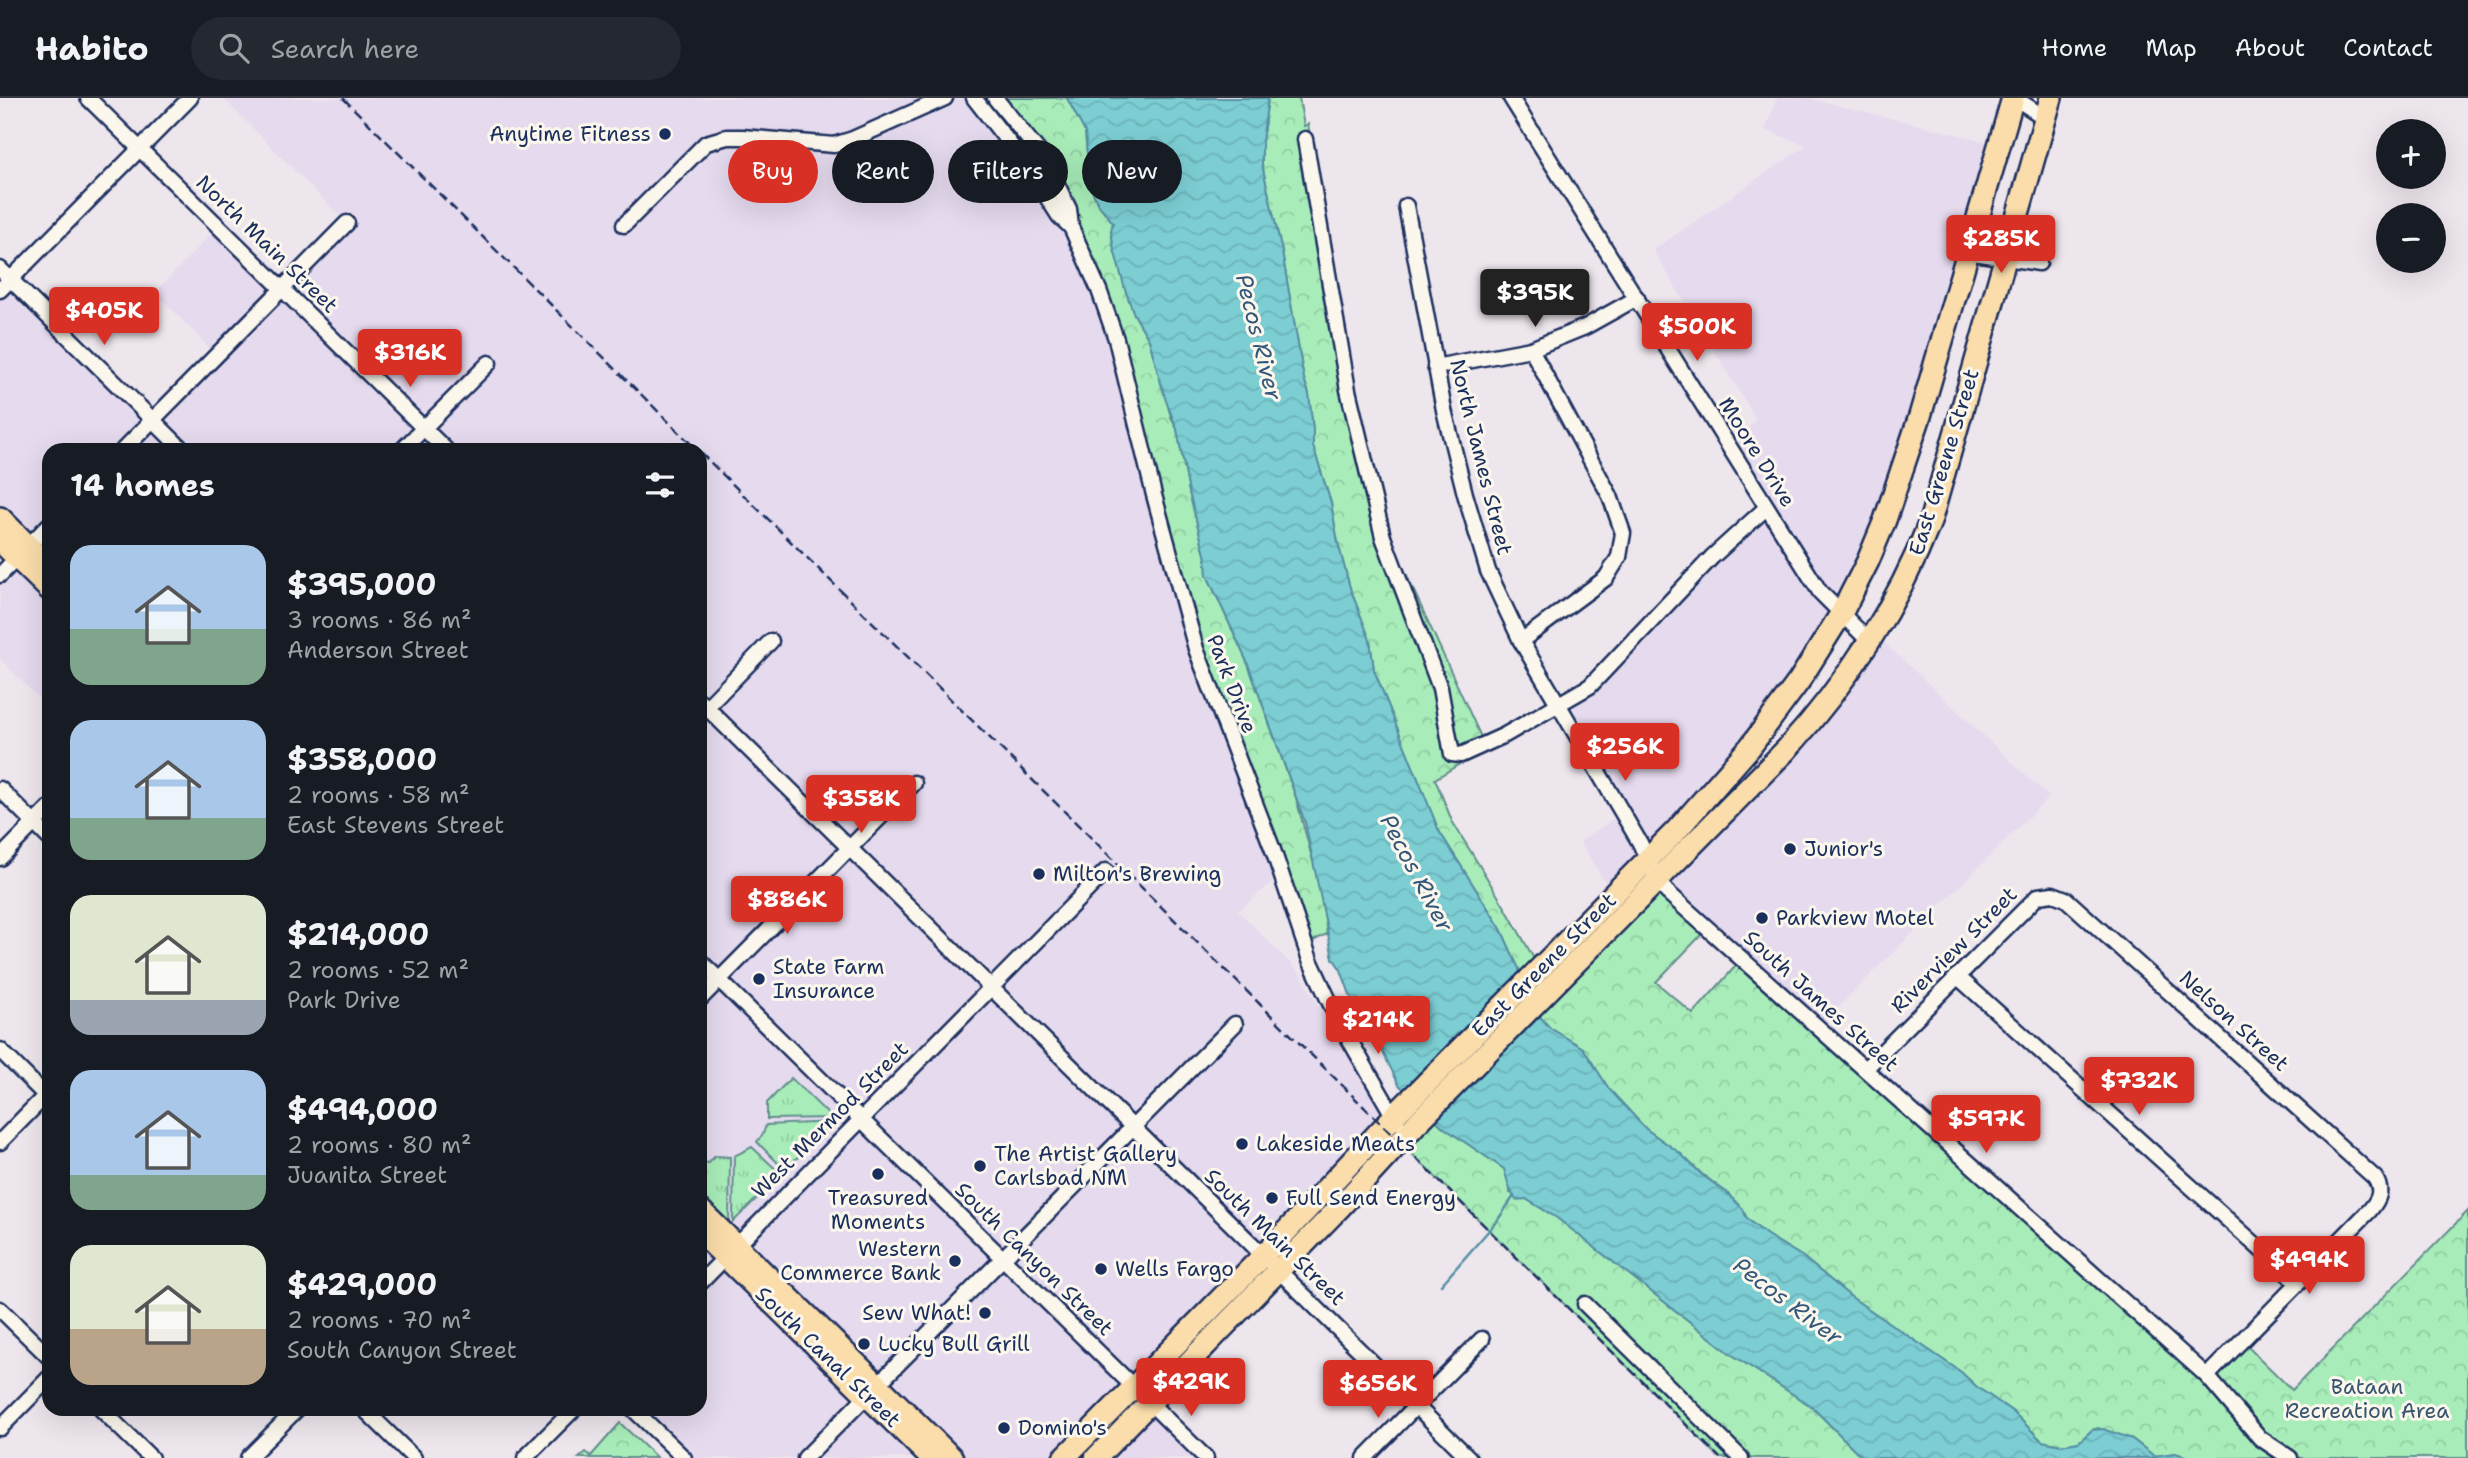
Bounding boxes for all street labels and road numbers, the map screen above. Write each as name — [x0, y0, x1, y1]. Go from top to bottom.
street label: North Main Street — [190, 169, 344, 319]
street label: North James Street — [1443, 356, 1519, 558]
street label: East Greene Street — [1902, 365, 1986, 559]
street label: Moore Drive — [1712, 392, 1802, 512]
street label: Park Drive — [1200, 631, 1264, 737]
street label: Riverview Street — [1885, 881, 2023, 1019]
street label: East Greene Street — [1466, 887, 1622, 1043]
street label: South James Street — [1737, 924, 1905, 1078]
street label: Nelson Street — [2173, 964, 2295, 1078]
street label: West Mermod Street — [746, 1036, 914, 1204]
street label: South Main Street — [1198, 1162, 1352, 1312]
street label: South Canyon Street — [949, 1176, 1119, 1342]
street label: South Canal Street — [749, 1280, 907, 1434]

